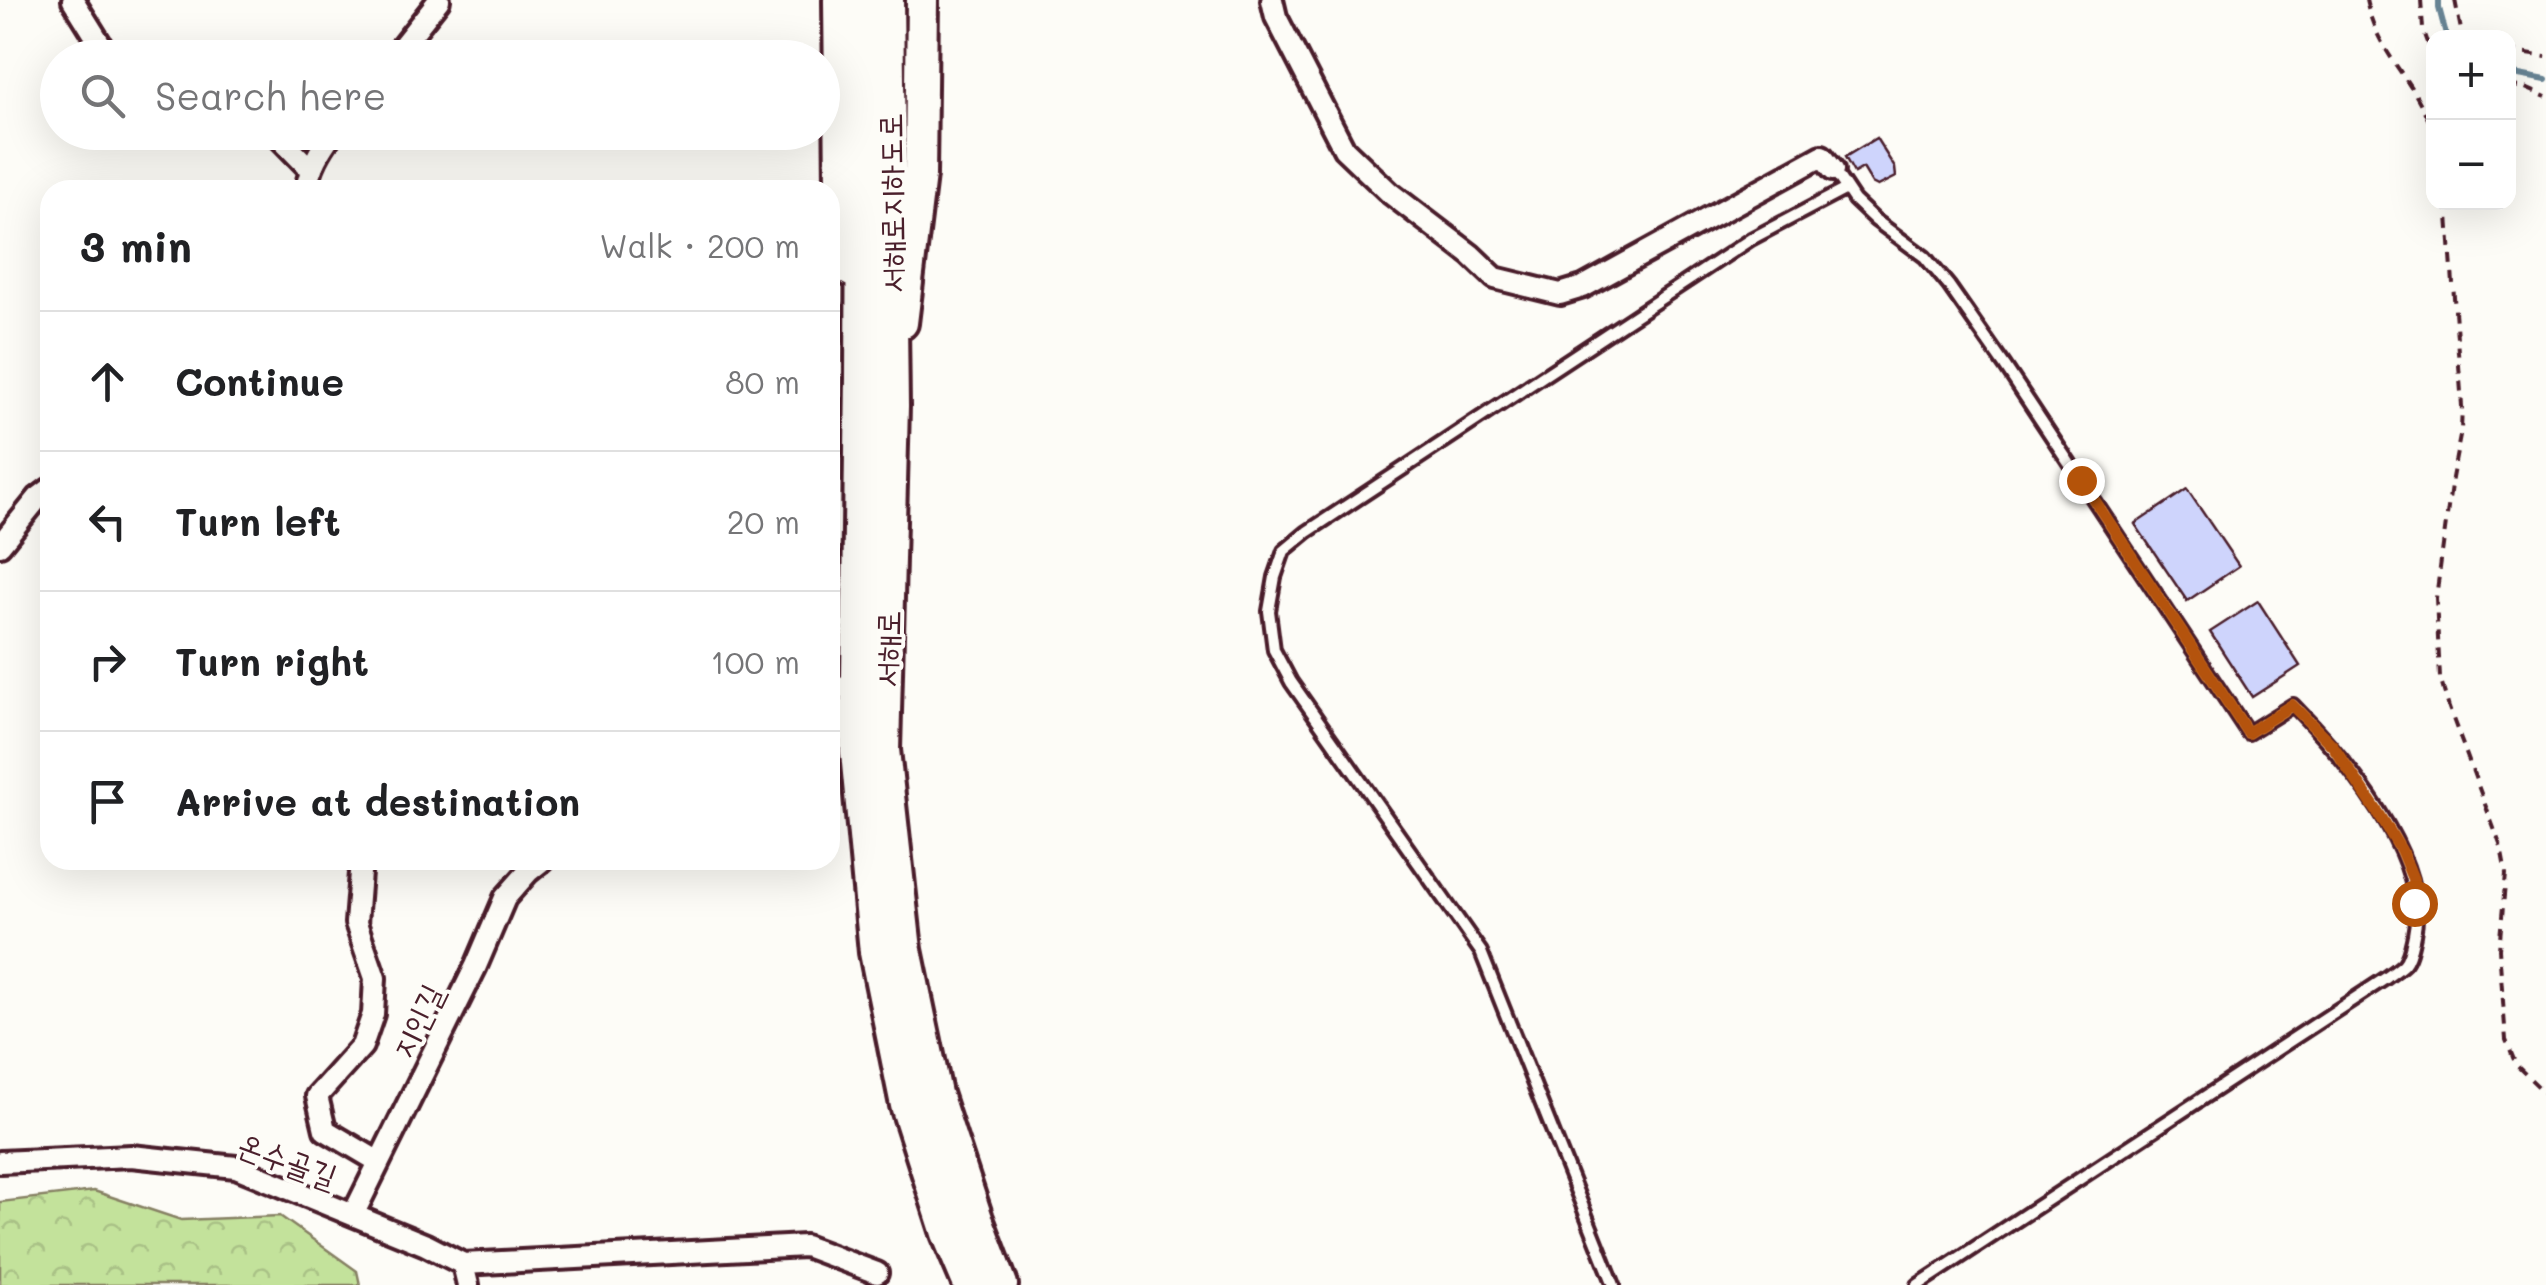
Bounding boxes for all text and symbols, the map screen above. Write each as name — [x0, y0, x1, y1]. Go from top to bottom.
map controls — [2426, 30, 2516, 210]
button: + — [2426, 30, 2516, 120]
search box — [40, 40, 840, 150]
icon: search — [75, 68, 130, 123]
text: Search here — [155, 70, 386, 120]
street label: 서해로지하도로 — [867, 113, 913, 293]
button: − — [2426, 120, 2516, 210]
text: 3 min — [80, 218, 192, 273]
text: Walk · 200 m — [599, 224, 800, 266]
icon: ahead — [80, 354, 135, 409]
text: Continue — [175, 356, 344, 406]
text: 80 m — [725, 360, 800, 402]
route end — [2059, 458, 2105, 504]
icon: left — [80, 494, 135, 549]
text: Turn left — [175, 496, 341, 546]
text: 20 m — [727, 500, 800, 542]
street label: 서해로 — [864, 610, 908, 688]
icon: right — [80, 634, 135, 689]
text: Turn right — [175, 636, 369, 686]
text: 100 m — [710, 640, 800, 682]
icon: arrive — [80, 774, 135, 829]
text: Arrive at destination — [175, 776, 580, 826]
route start — [2392, 881, 2438, 927]
street label: 지인길 — [380, 976, 452, 1064]
street label: 온수골길 — [232, 1122, 344, 1196]

